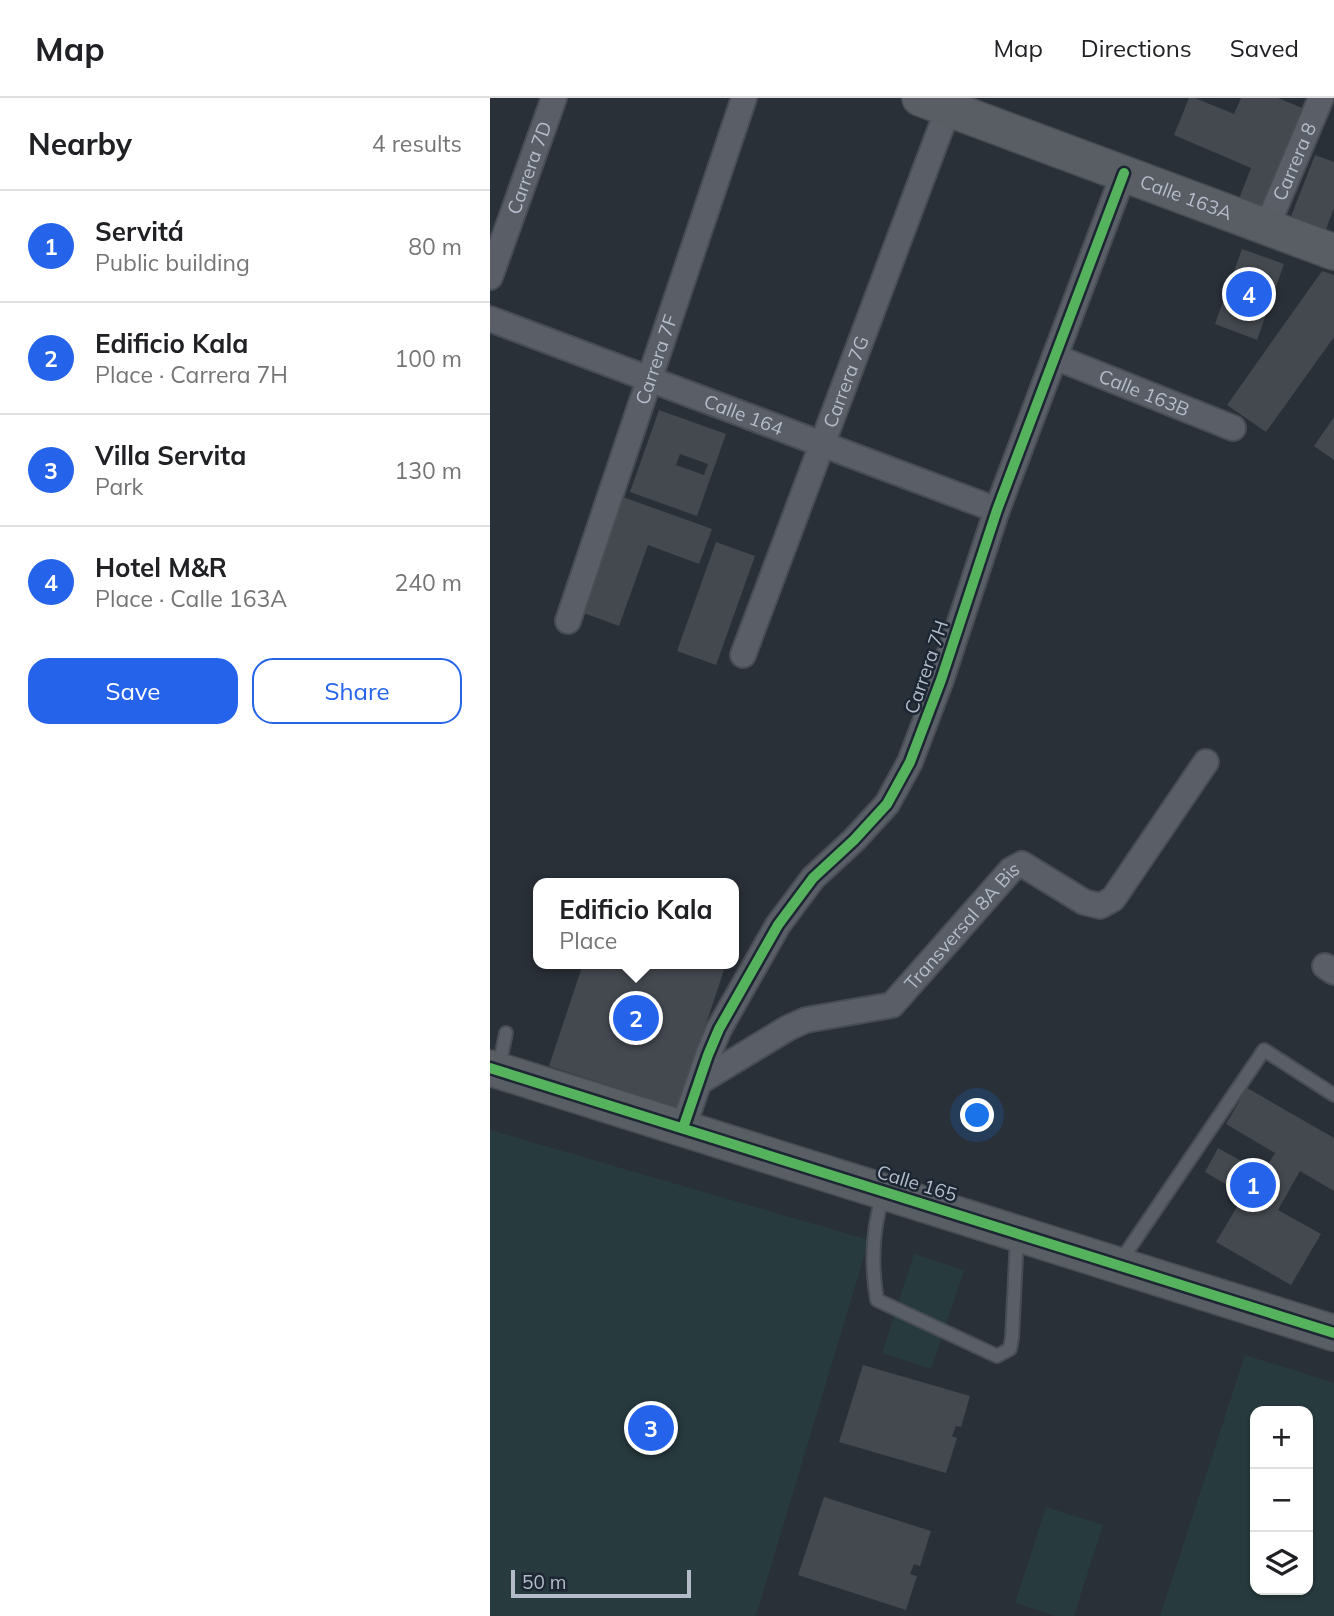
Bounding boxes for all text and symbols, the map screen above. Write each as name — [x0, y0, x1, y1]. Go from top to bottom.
text: Map — [35, 28, 105, 69]
text: Map — [993, 33, 1043, 63]
text: Directions — [1081, 33, 1192, 63]
text: Saved — [1230, 33, 1299, 63]
street label: Carrera 7D — [501, 118, 557, 217]
street label: Carrera 8 — [1267, 119, 1321, 204]
text: Nearby — [28, 125, 132, 163]
text: 4 results — [372, 129, 462, 158]
street label: Calle 163A — [1137, 169, 1236, 225]
text: Servitá — [95, 215, 184, 248]
text: 1 — [44, 232, 58, 261]
text: 80 m — [408, 232, 462, 261]
text: Public building — [95, 248, 250, 277]
pin: 4 — [1226, 268, 1272, 320]
street label: Carrera 7F — [630, 311, 682, 408]
text: Edificio Kala — [95, 327, 248, 360]
street label: Carrera 7G — [817, 332, 874, 431]
text: 2 — [44, 344, 58, 373]
text: 100 m — [394, 344, 462, 373]
text: Place · Carrera 7H — [95, 360, 288, 389]
street label: Calle 163B — [1095, 364, 1193, 421]
street label: Calle 164 — [701, 389, 787, 440]
text: Villa Servita — [95, 439, 246, 472]
text: 3 — [44, 456, 58, 485]
text: 130 m — [394, 456, 462, 485]
text: Park — [95, 472, 143, 501]
text: Hotel M&R — [95, 551, 227, 584]
text: 4 — [44, 568, 58, 597]
text: 240 m — [394, 568, 462, 597]
text: Place · Calle 163A — [95, 584, 287, 613]
street label: Carrera 7H — [899, 617, 953, 717]
button: Save — [28, 658, 238, 724]
button: Share — [252, 658, 462, 724]
street label: Transversal 8A Bis — [899, 856, 1023, 995]
popup — [533, 878, 739, 969]
text: Edificio Kala — [559, 893, 713, 926]
text: Place — [559, 926, 617, 955]
pin: 2 — [613, 992, 659, 1044]
your location — [960, 1098, 994, 1132]
street label: Calle 165 — [874, 1159, 960, 1207]
pin: 1 — [1230, 1159, 1276, 1211]
pin: 3 — [628, 1402, 674, 1454]
map controls — [1250, 1406, 1313, 1595]
button: + — [1250, 1406, 1313, 1469]
button: − — [1250, 1469, 1313, 1532]
button: layers — [1250, 1532, 1313, 1595]
scale bar — [511, 1567, 691, 1599]
text: 50 m — [522, 1570, 566, 1594]

